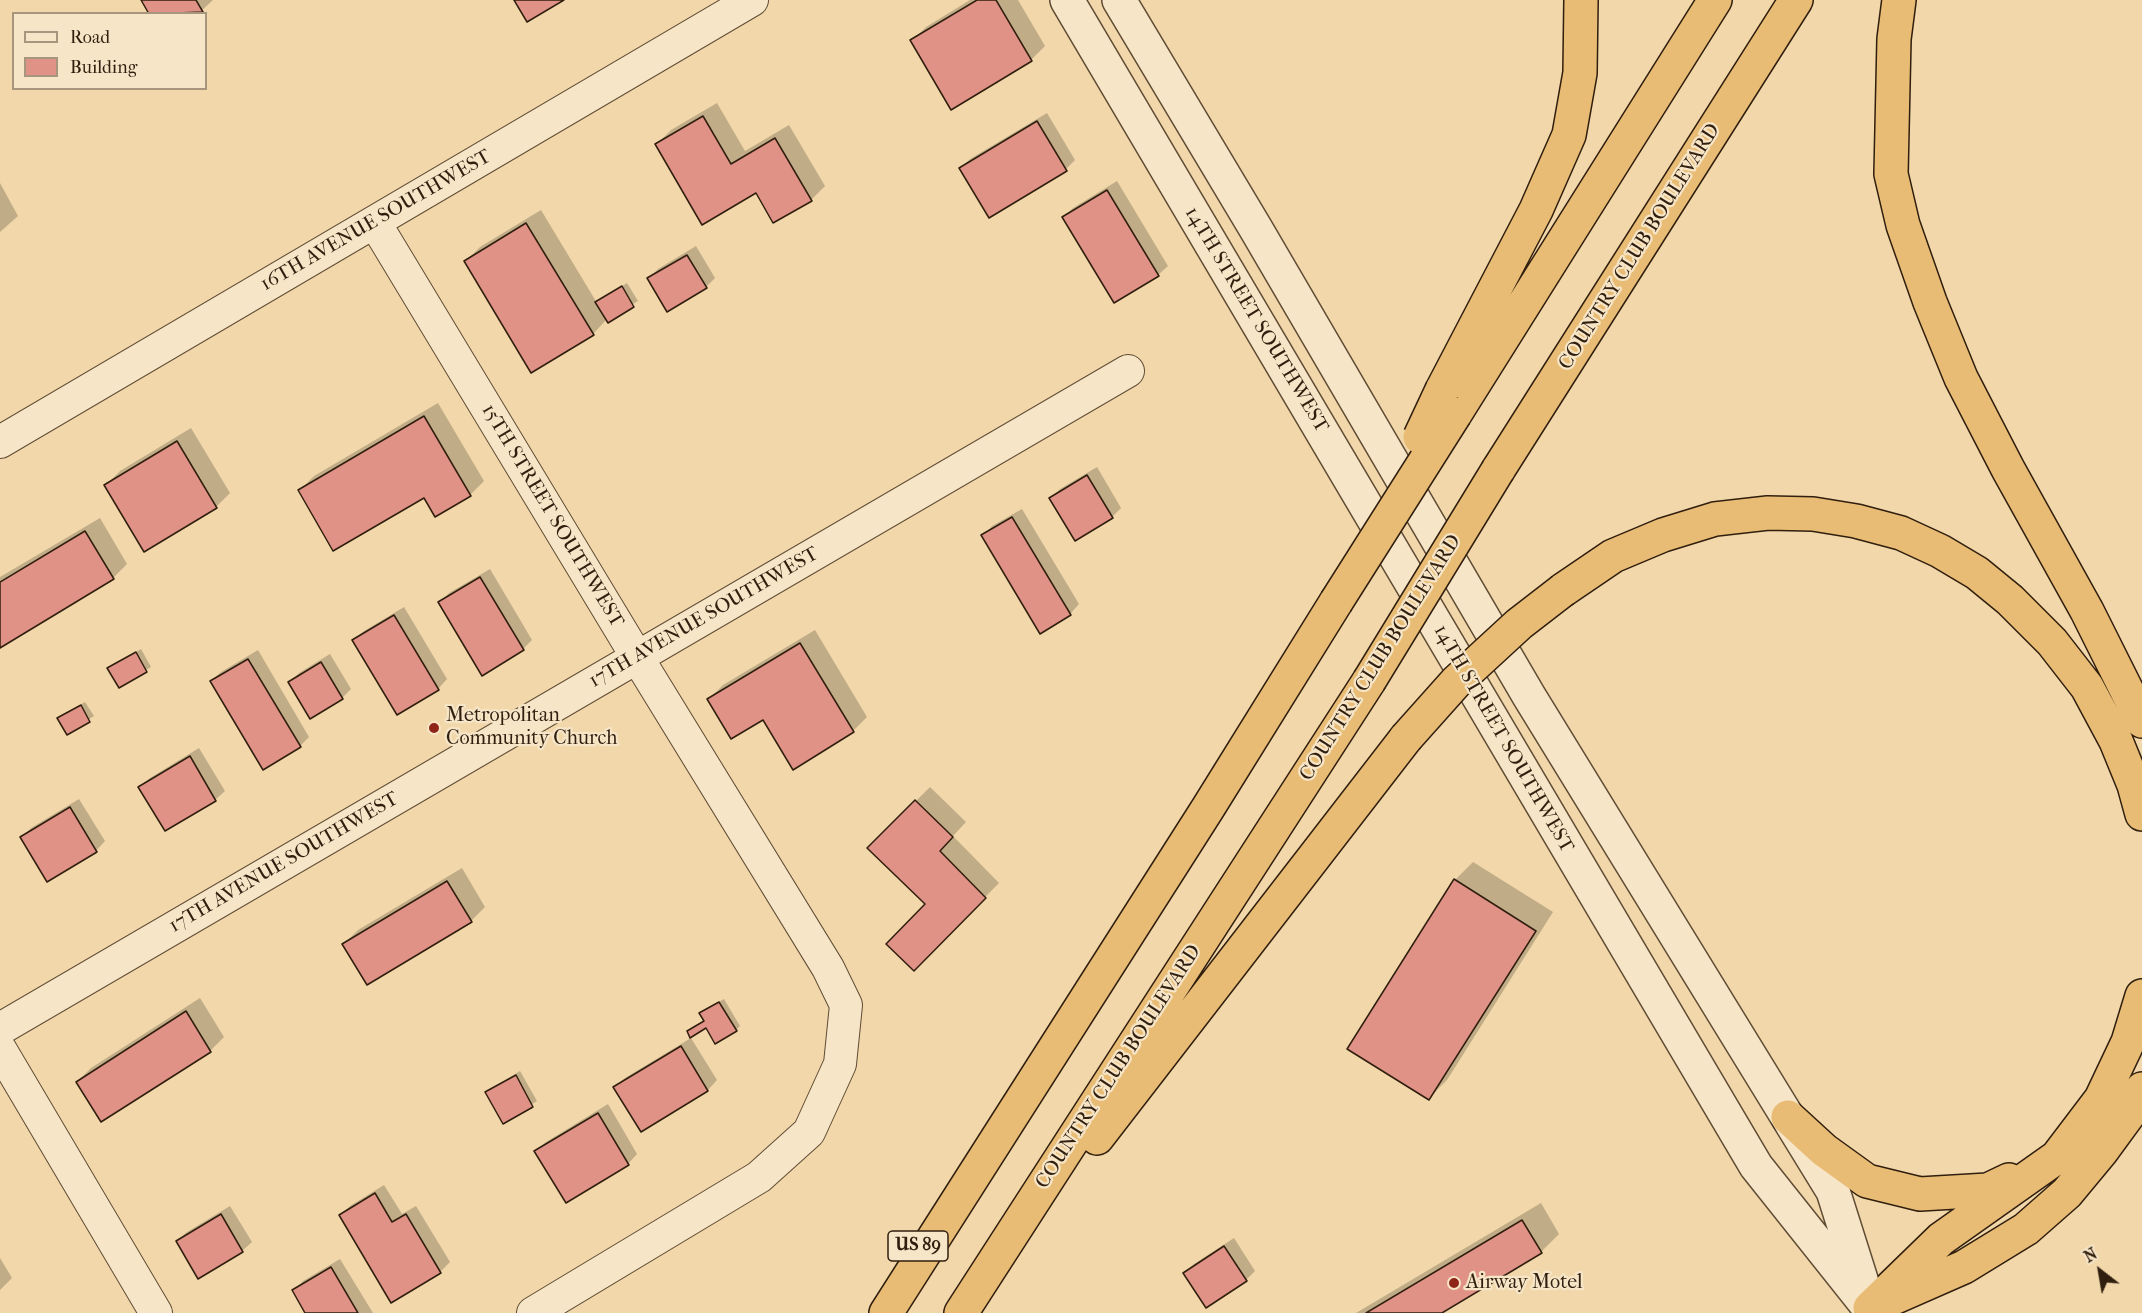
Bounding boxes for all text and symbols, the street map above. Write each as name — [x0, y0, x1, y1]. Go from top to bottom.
legend — [12, 12, 207, 90]
text: Road — [70, 27, 110, 48]
text: Building — [70, 57, 137, 78]
street label: COUNTRY CLUB BOULEVARD — [1554, 120, 1726, 374]
street label: 16TH AVENUE SOUTHWEST — [257, 145, 495, 297]
street label: 14TH STREET SOUTHWEST — [1179, 203, 1333, 437]
street label: 15TH STREET SOUTHWEST — [476, 400, 628, 632]
street label: COUNTRY CLUB BOULEVARD — [1295, 531, 1467, 785]
street label: 17TH AVENUE SOUTHWEST — [585, 542, 823, 694]
street label: 14TH STREET SOUTHWEST — [1428, 621, 1578, 857]
place label: Metropolitan Community Church — [446, 704, 618, 751]
marker: Metropolitan Community Church — [427, 721, 441, 735]
street label: 17TH AVENUE SOUTHWEST — [165, 787, 403, 939]
street label: COUNTRY CLUB BOULEVARD — [1031, 941, 1207, 1193]
road number: US 89 — [888, 1231, 948, 1261]
north arrow — [2070, 1241, 2130, 1301]
text: N — [2080, 1244, 2101, 1266]
place label: Airway Motel — [1466, 1271, 1583, 1295]
marker: Airway Motel — [1447, 1276, 1461, 1290]

